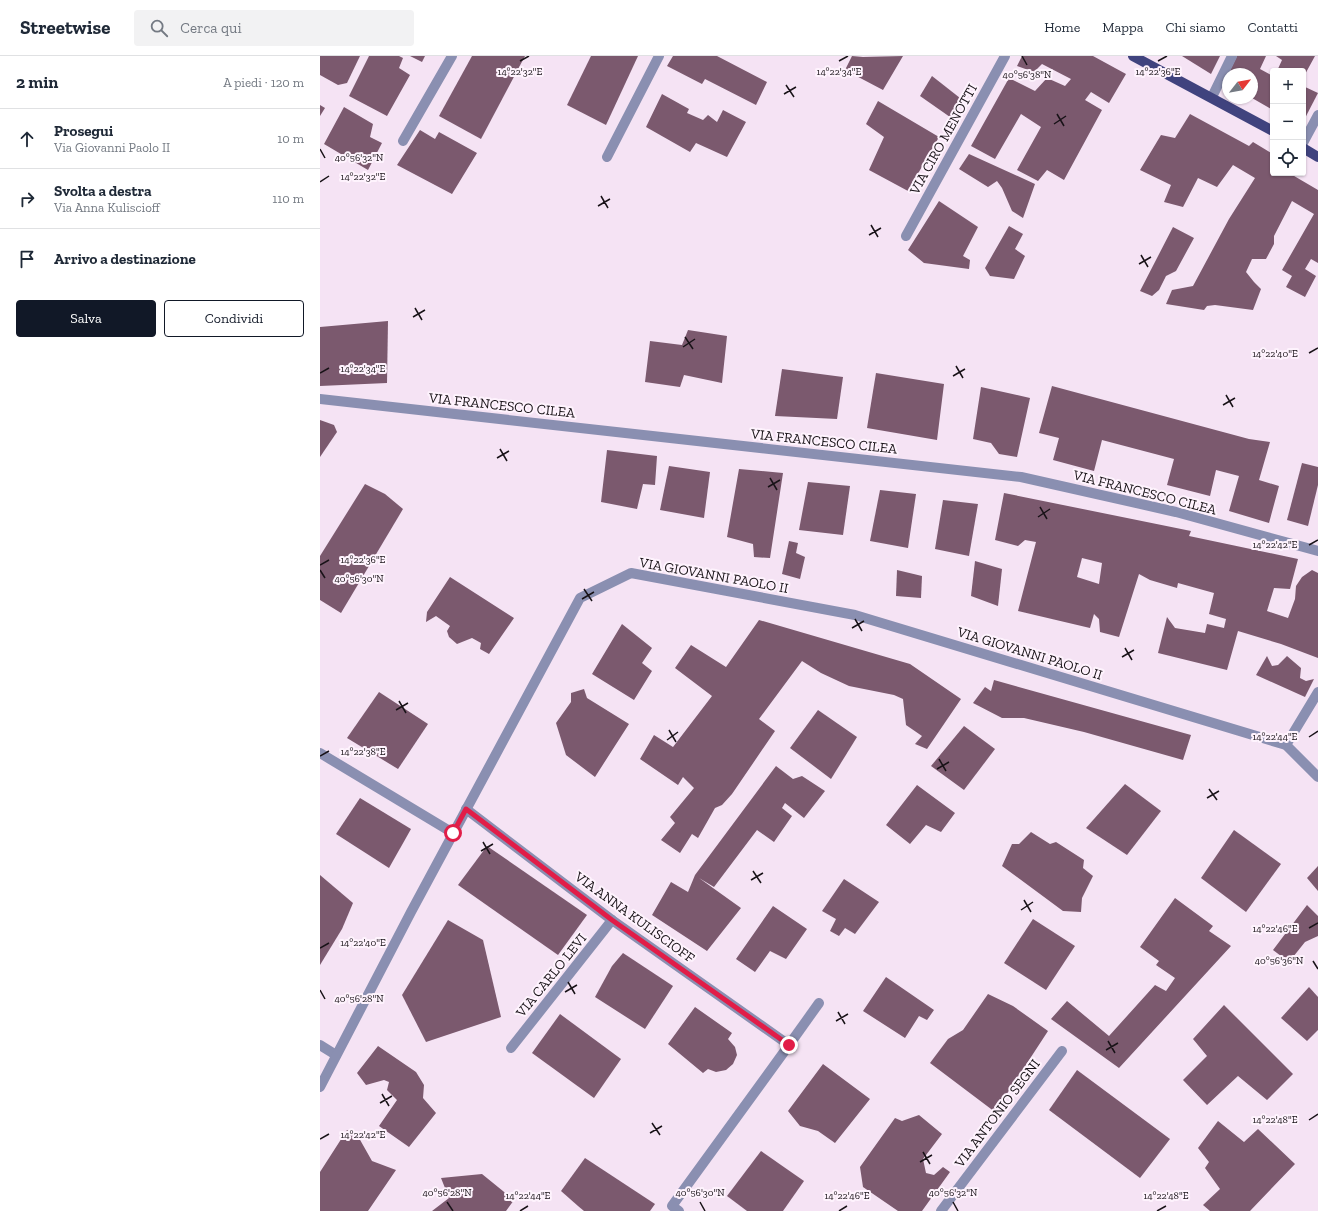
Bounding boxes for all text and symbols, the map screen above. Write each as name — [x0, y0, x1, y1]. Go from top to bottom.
search box — [134, 10, 414, 46]
text: Streetwise — [20, 16, 110, 39]
icon: search — [148, 17, 170, 39]
text: Cerca qui — [180, 19, 242, 37]
text: Home — [1044, 19, 1080, 36]
text: Mappa — [1102, 19, 1143, 36]
text: Chi siamo — [1165, 19, 1225, 36]
text: Contatti — [1247, 19, 1298, 36]
text: 14°22'32"E — [498, 66, 543, 78]
text: 14°22'34"E — [817, 66, 862, 78]
text: 14°22'36"E — [1136, 66, 1181, 78]
north arrow — [1222, 68, 1258, 104]
map controls — [1270, 68, 1306, 176]
button: + — [1270, 68, 1306, 104]
text: 40°56'38"N — [1003, 69, 1052, 81]
text: 2 min — [16, 72, 58, 92]
text: A piedi · 120 m — [223, 75, 304, 90]
street label: VIA CIRO MENOTTI — [906, 81, 981, 198]
button: − — [1270, 104, 1306, 140]
text: Prosegui — [54, 122, 113, 140]
icon: ahead — [16, 128, 38, 150]
text: 10 m — [277, 131, 304, 146]
text: Via Giovanni Paolo II — [54, 140, 170, 155]
button: locate — [1270, 140, 1306, 176]
text: 40°56'32"N — [335, 152, 384, 164]
text: 14°22'32"E — [341, 171, 386, 183]
text: Svolta a destra — [54, 182, 152, 200]
icon: right — [16, 188, 38, 210]
text: 110 m — [272, 191, 304, 206]
text: Via Anna Kuliscioff — [54, 200, 160, 215]
icon: arrive — [16, 248, 38, 270]
text: Arrivo a destinazione — [54, 250, 196, 268]
button: Salva — [16, 300, 156, 337]
button: Condividi — [164, 300, 304, 337]
text: 14°22'40"E — [1252, 348, 1298, 360]
text: 14°22'34"E — [341, 363, 386, 375]
street label: VIA FRANCESCO CILEA — [427, 389, 577, 422]
street label: VIA FRANCESCO CILEA — [749, 425, 899, 458]
street label: VIA FRANCESCO CILEA — [1071, 466, 1219, 519]
text: 14°22'42"E — [1253, 539, 1298, 551]
text: 14°22'36"E — [341, 554, 386, 566]
street label: VIA GIOVANNI PAOLO II — [637, 554, 790, 597]
text: 40°56'30"N — [334, 573, 384, 585]
street label: VIA GIOVANNI PAOLO II — [954, 623, 1104, 684]
text: 14°22'44"E — [1253, 731, 1298, 743]
text: 14°22'38"E — [340, 746, 386, 758]
route start — [444, 824, 462, 842]
street label: VIA ANNA KULISCIOFF — [571, 868, 698, 967]
text: 14°22'46"E — [1252, 923, 1298, 935]
street label: VIA CARLO LEVI — [512, 930, 590, 1021]
text: 14°22'40"E — [340, 937, 386, 949]
text: 40°56'36"N — [1255, 955, 1304, 967]
text: 40°56'28"N — [334, 993, 384, 1005]
route end — [780, 1036, 798, 1054]
street label: VIA ANTONIO SEGNI — [951, 1056, 1044, 1172]
text: 14°22'48"E — [1252, 1114, 1298, 1126]
text: 14°22'42"E — [341, 1129, 386, 1141]
text: 40°56'28"N — [422, 1187, 472, 1199]
text: 40°56'30"N — [675, 1187, 725, 1199]
text: 40°56'32"N — [929, 1187, 978, 1199]
text: 14°22'44"E — [506, 1190, 551, 1202]
text: 14°22'46"E — [824, 1190, 870, 1202]
text: 14°22'48"E — [1143, 1190, 1189, 1202]

